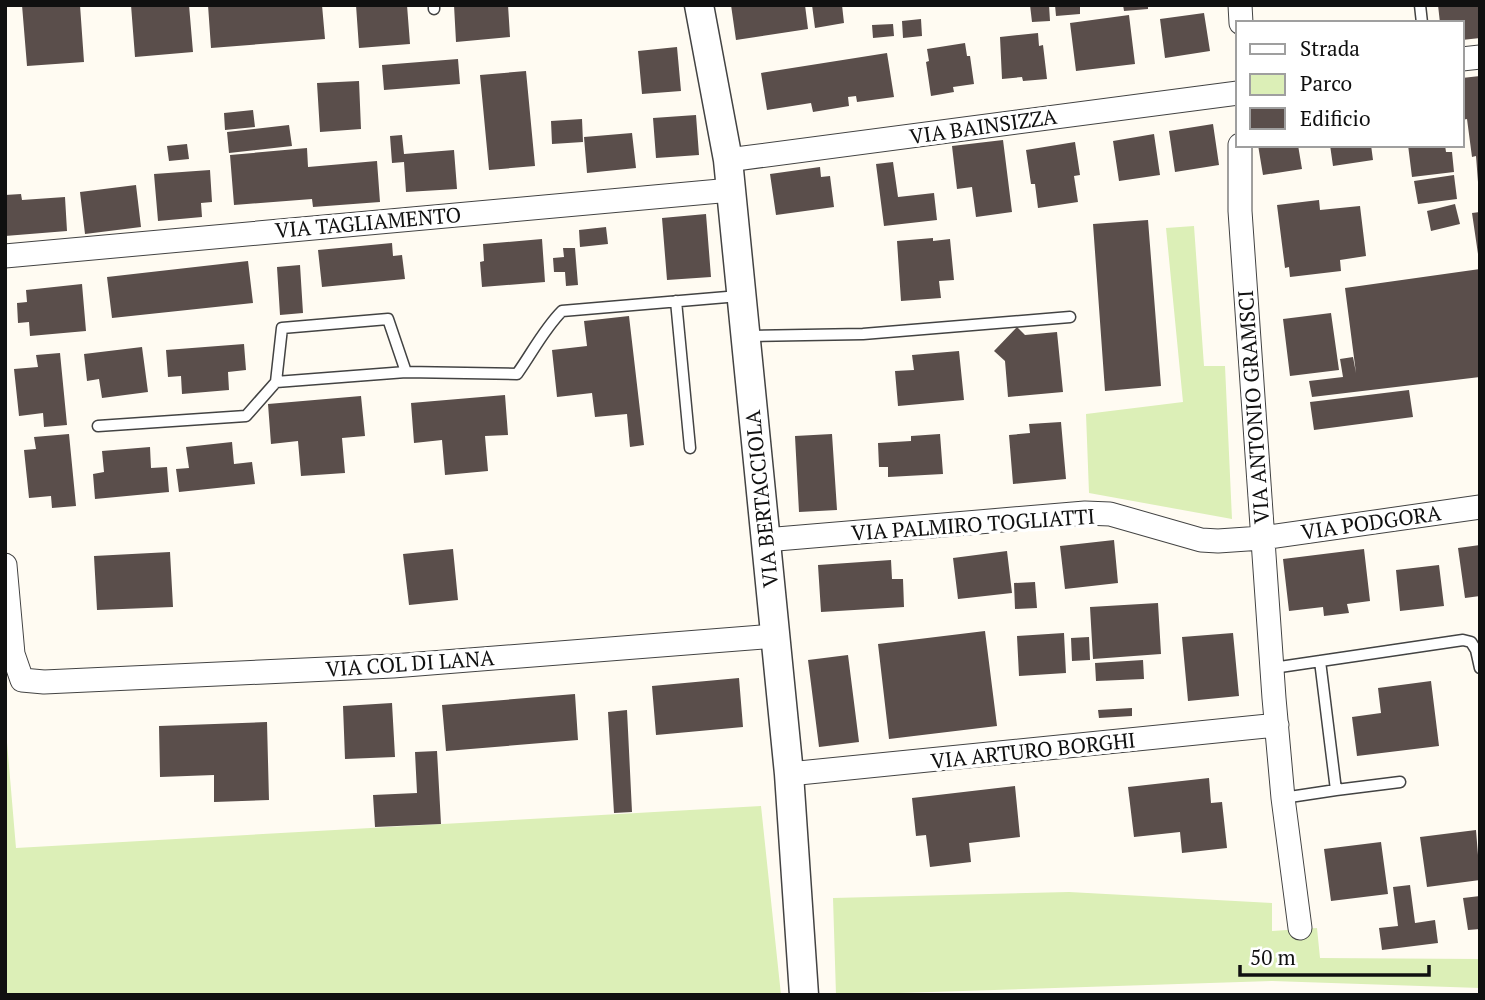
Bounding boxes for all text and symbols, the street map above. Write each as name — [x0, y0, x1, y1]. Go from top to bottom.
legend — [1236, 21, 1464, 147]
text: Strada — [1300, 34, 1360, 62]
text: Parco — [1300, 69, 1352, 97]
street label: VIA BAINSIZZA — [908, 102, 1059, 150]
text: Edificio — [1300, 104, 1371, 132]
street label: VIA TAGLIAMENTO — [274, 200, 462, 244]
street label: VIA ANTONIO GRAMSCI — [1231, 289, 1275, 525]
street label: VIA BERTACCIOLA — [738, 408, 784, 589]
street label: VIA PODGORA — [1299, 498, 1443, 546]
street label: VIA PALMIRO TOGLIATTI — [850, 502, 1096, 546]
street label: VIA COL DI LANA — [325, 643, 496, 683]
street label: VIA ARTURO BORGHI — [929, 725, 1137, 775]
scale bar — [1240, 934, 1429, 978]
text: 50 m — [1250, 943, 1296, 971]

